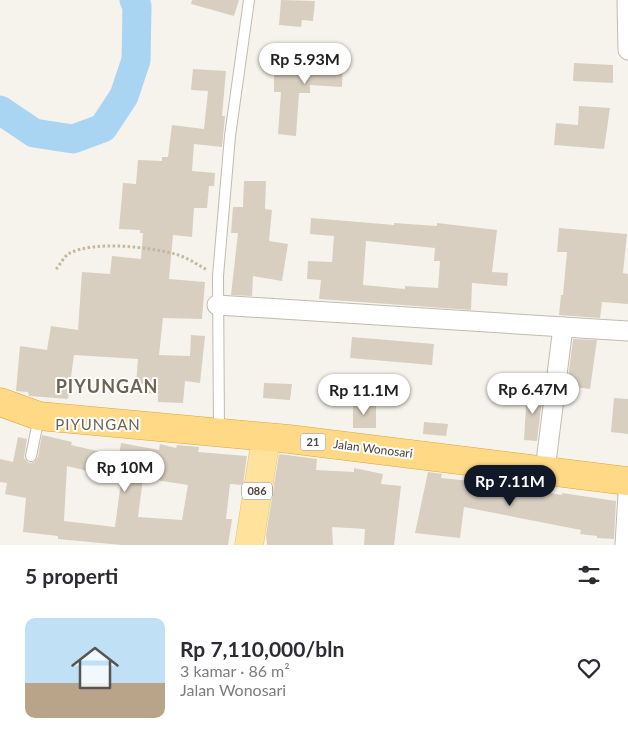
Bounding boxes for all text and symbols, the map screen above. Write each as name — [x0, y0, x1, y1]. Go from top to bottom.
pin: Rp 5.93M — [253, 42, 357, 85]
text: Rp 5.93M — [270, 49, 340, 68]
pin: Rp 6.47M — [481, 372, 585, 415]
pin: Rp 11.1M — [312, 374, 416, 416]
district label: PIYUNGAN — [56, 375, 158, 397]
text: Rp 6.47M — [498, 379, 568, 398]
text: Rp 11.1M — [329, 380, 399, 399]
district label: PIYUNGAN — [55, 415, 141, 433]
road number: 21 — [300, 434, 326, 451]
street label: Jalan Wonosari — [333, 436, 414, 461]
pin: Rp 10M — [84, 450, 166, 493]
text: Rp 10M — [97, 457, 153, 476]
pin: Rp 7.11M — [458, 464, 562, 507]
text: Rp 7.11M — [475, 471, 545, 490]
road number: 086 — [242, 482, 272, 500]
icon: filters — [575, 561, 603, 589]
text: 5 properti — [25, 563, 118, 588]
text: Rp 7,110,000/bln — [180, 636, 344, 661]
icon: home — [65, 638, 125, 698]
icon: heart — [575, 654, 603, 682]
text: 3 kamar · 86 m² — [180, 661, 290, 680]
text: Jalan Wonosari — [180, 680, 286, 699]

